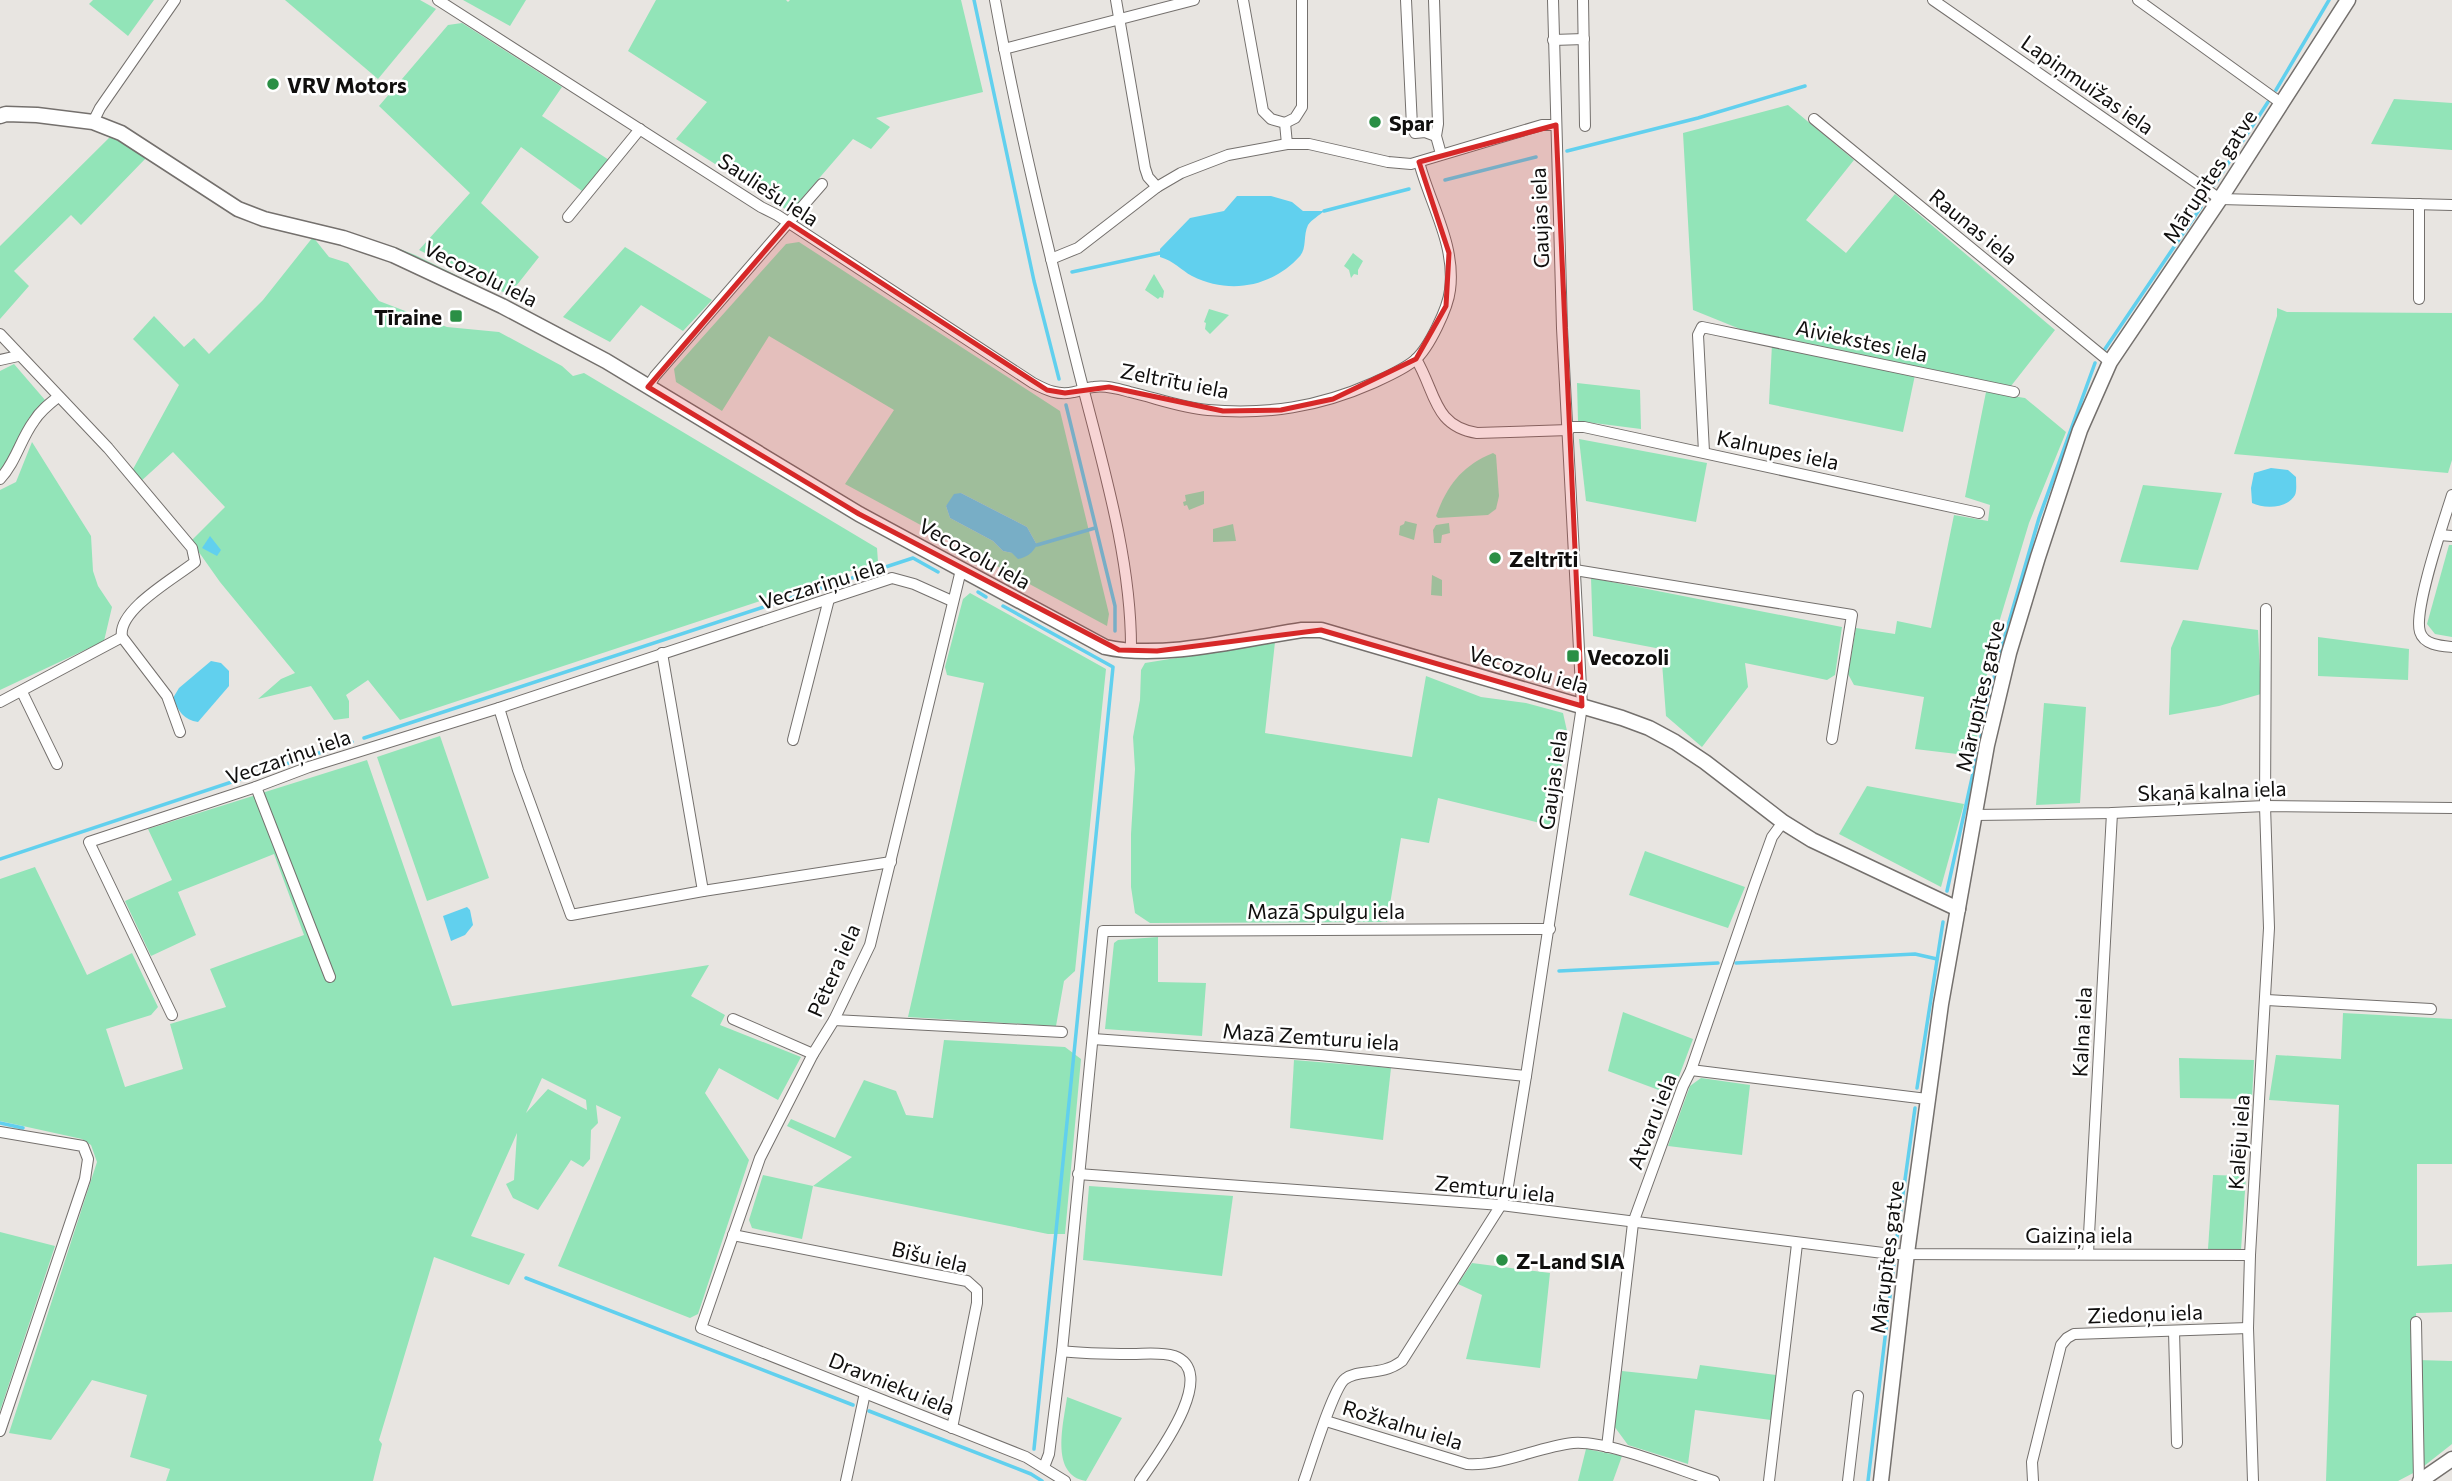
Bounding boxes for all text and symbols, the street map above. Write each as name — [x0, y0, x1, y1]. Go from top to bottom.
street label: Lapiņmuižas iela — [2016, 29, 2159, 141]
place label: VRV Motors — [287, 72, 407, 97]
marker: VRV Motors — [265, 76, 281, 92]
street label: Mārupītes gatve — [2157, 105, 2261, 247]
place label: Spar — [1389, 110, 1434, 135]
marker: Spar — [1367, 114, 1383, 130]
street label: Sauliešu iela — [714, 147, 824, 231]
street label: Gaujas iela — [1525, 167, 1553, 269]
street label: Raunas iela — [1925, 183, 2023, 269]
street label: Vecozolu iela — [420, 235, 542, 311]
place label: Tīraine — [374, 304, 442, 329]
marker: Tīraine — [448, 308, 464, 324]
street label: Aiviekstes iela — [1794, 314, 1930, 366]
street label: Zeltrītu iela — [1119, 357, 1231, 403]
street label: Kalnupes iela — [1715, 424, 1841, 474]
street label: Vecozolu iela — [915, 512, 1035, 594]
place label: Zeltrīti — [1509, 546, 1578, 571]
marker: Zeltrīti — [1487, 550, 1503, 566]
street label: Veczariņu iela — [756, 552, 888, 616]
street label: Mārupītes gatve — [1949, 618, 2009, 774]
street label: Vecozolu iela — [1466, 640, 1592, 698]
place label: Vecozoli — [1587, 644, 1669, 669]
marker: Vecozoli — [1565, 648, 1581, 664]
street label: Veczariņu iela — [222, 723, 354, 791]
street label: Gaujas iela — [1533, 728, 1571, 832]
street label: Skaņā kalna iela — [2137, 775, 2287, 807]
street label: Mazā Spulgu iela — [1247, 898, 1405, 923]
street label: Pētera iela — [801, 920, 865, 1020]
street label: Kalna iela — [2066, 986, 2096, 1078]
street label: Mazā Zemturu iela — [1222, 1017, 1400, 1055]
street label: Atvaru iela — [1621, 1069, 1681, 1173]
street label: Kalēju iela — [2222, 1094, 2254, 1190]
street label: Zemturu iela — [1434, 1169, 1556, 1207]
street label: Mārupītes gatve — [1864, 1179, 1908, 1335]
street label: Gaiziņa iela — [2025, 1222, 2133, 1249]
street label: Bišu iela — [890, 1235, 970, 1277]
place label: Z-Land SIA — [1516, 1248, 1625, 1273]
marker: Z-Land SIA — [1494, 1252, 1510, 1268]
street label: Ziedoņu iela — [2087, 1298, 2203, 1330]
street label: Dravnieku iela — [825, 1346, 959, 1420]
street label: Rožkalnu iela — [1340, 1394, 1466, 1454]

